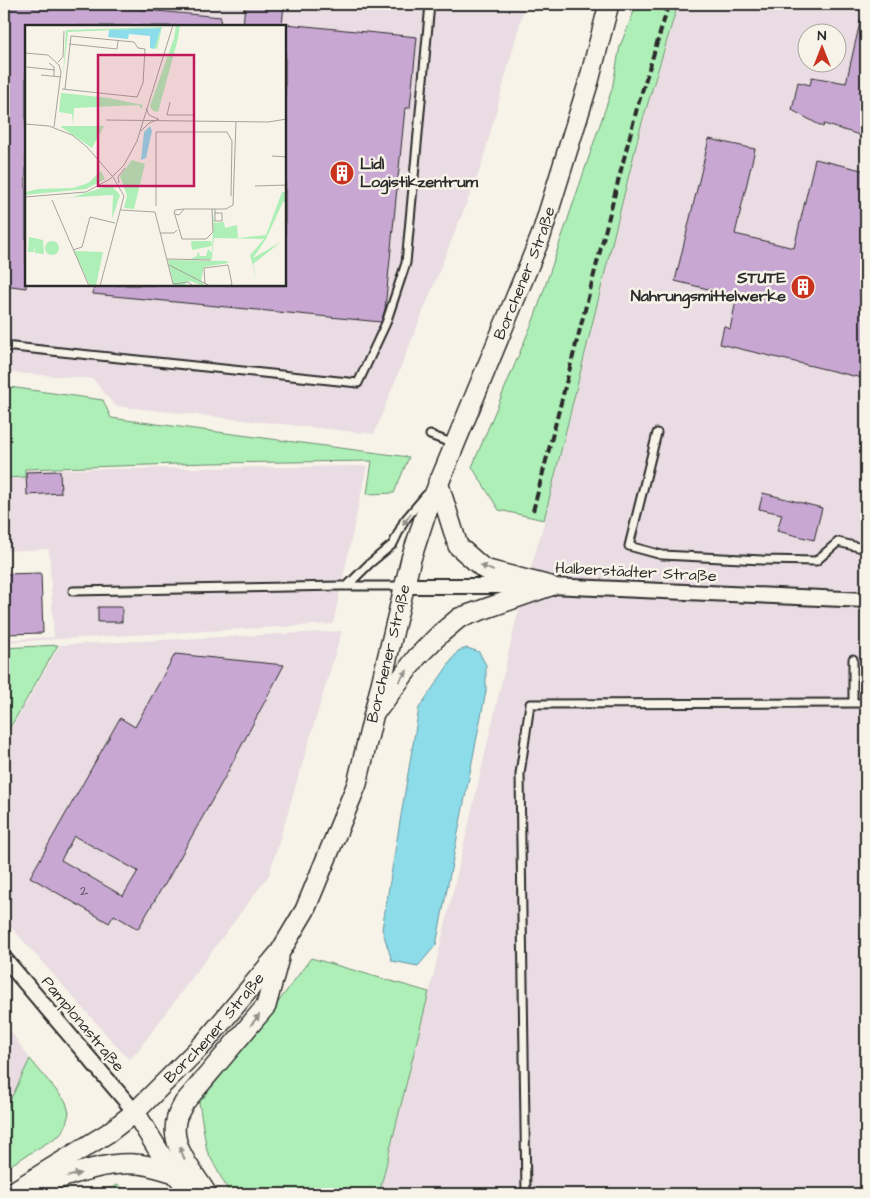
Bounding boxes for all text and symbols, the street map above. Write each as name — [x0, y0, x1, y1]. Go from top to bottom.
north arrow — [798, 22, 848, 72]
inset map — [25, 25, 286, 286]
text: N — [818, 26, 827, 46]
place label: Lidl Logistikzentrum — [360, 153, 479, 195]
building icon: Lidl Logistikzentrum — [329, 160, 355, 186]
street label: Borchener Straße — [488, 204, 561, 343]
place label: STUTE Nahrungsmittelwerke — [631, 267, 787, 309]
building icon: STUTE Nahrungsmittelwerke — [790, 274, 816, 300]
one-way arrow — [402, 512, 412, 526]
street label: Halberstädter Straße — [555, 557, 718, 587]
one-way arrow — [479, 563, 494, 572]
street label: Borchener Straße — [361, 582, 416, 725]
one-way arrow — [398, 670, 409, 683]
house number: 2 — [80, 881, 88, 901]
street label: Borchener Straße — [159, 968, 270, 1088]
street label: Pamplonastraße — [36, 971, 130, 1077]
one-way arrow — [250, 1013, 260, 1027]
one-way arrow — [178, 1145, 186, 1160]
one-way arrow — [67, 1170, 82, 1178]

